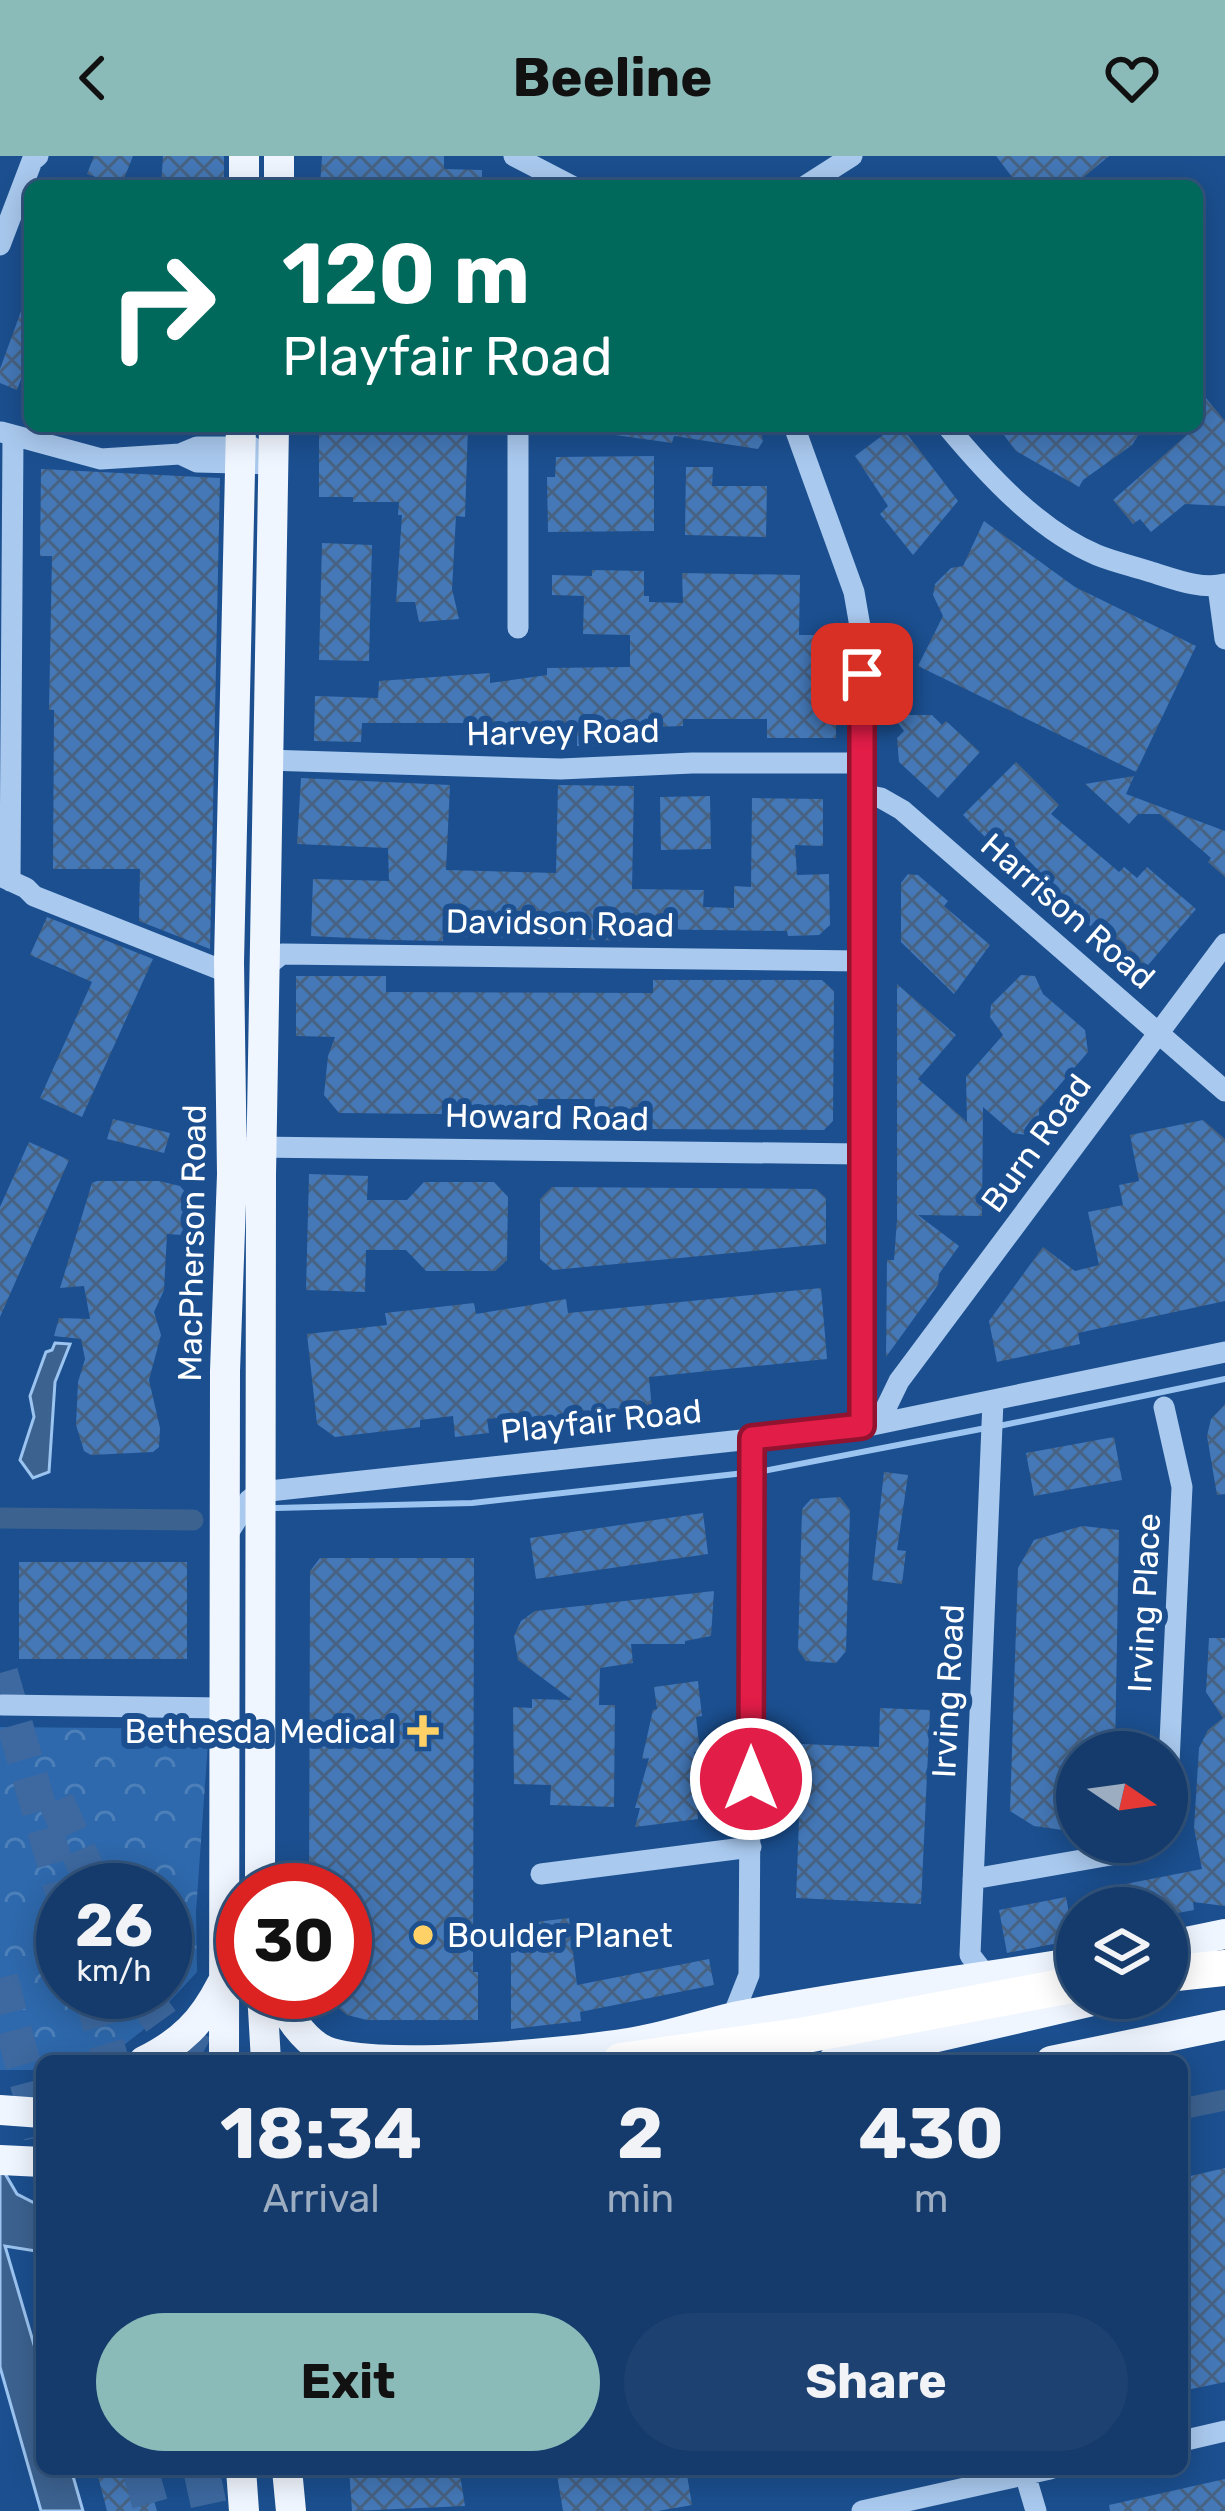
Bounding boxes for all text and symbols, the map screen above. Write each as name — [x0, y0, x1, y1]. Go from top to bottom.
icon: back — [60, 45, 126, 111]
icon: heart — [1099, 45, 1165, 111]
text: Beeline — [513, 46, 712, 110]
text: 120 m — [282, 224, 530, 324]
icon: right — [84, 228, 240, 384]
text: Playfair Road — [282, 325, 613, 389]
pin — [811, 623, 913, 725]
icon: arrive — [829, 641, 895, 707]
street label: Harvey Road — [466, 711, 660, 753]
street label: Harrison Road — [973, 825, 1163, 997]
street label: Davidson Road — [445, 902, 675, 944]
street label: Burn Road — [973, 1067, 1099, 1219]
street label: Howard Road — [444, 1096, 650, 1138]
street label: MacPherson Road — [170, 1104, 214, 1382]
street label: Playfair Road — [499, 1391, 703, 1451]
street label: Irving Place — [1120, 1512, 1168, 1694]
street label: Irving Road — [924, 1603, 972, 1779]
place label: Bethesda Medical — [125, 1712, 396, 1751]
marker: Bethesda Medical — [407, 1715, 439, 1747]
position arrow — [688, 1716, 814, 1842]
north arrow — [1056, 1731, 1188, 1863]
map controls — [1056, 1731, 1188, 2019]
speed limit sign: 30 — [216, 1863, 372, 2019]
button: layers — [1056, 1887, 1188, 2019]
text: 26 — [75, 1890, 153, 1961]
place label: Boulder Planet — [447, 1916, 673, 1955]
marker: Boulder Planet — [410, 1922, 436, 1948]
text: km/h — [77, 1953, 151, 1989]
text: 18:34 — [220, 2091, 422, 2176]
text: 2 — [617, 2091, 664, 2176]
text: 430 — [858, 2091, 1004, 2176]
text: Arrival — [263, 2176, 380, 2222]
text: min — [606, 2176, 674, 2222]
text: m — [914, 2176, 948, 2222]
button: Exit — [96, 2313, 600, 2451]
button: Share — [624, 2313, 1128, 2451]

